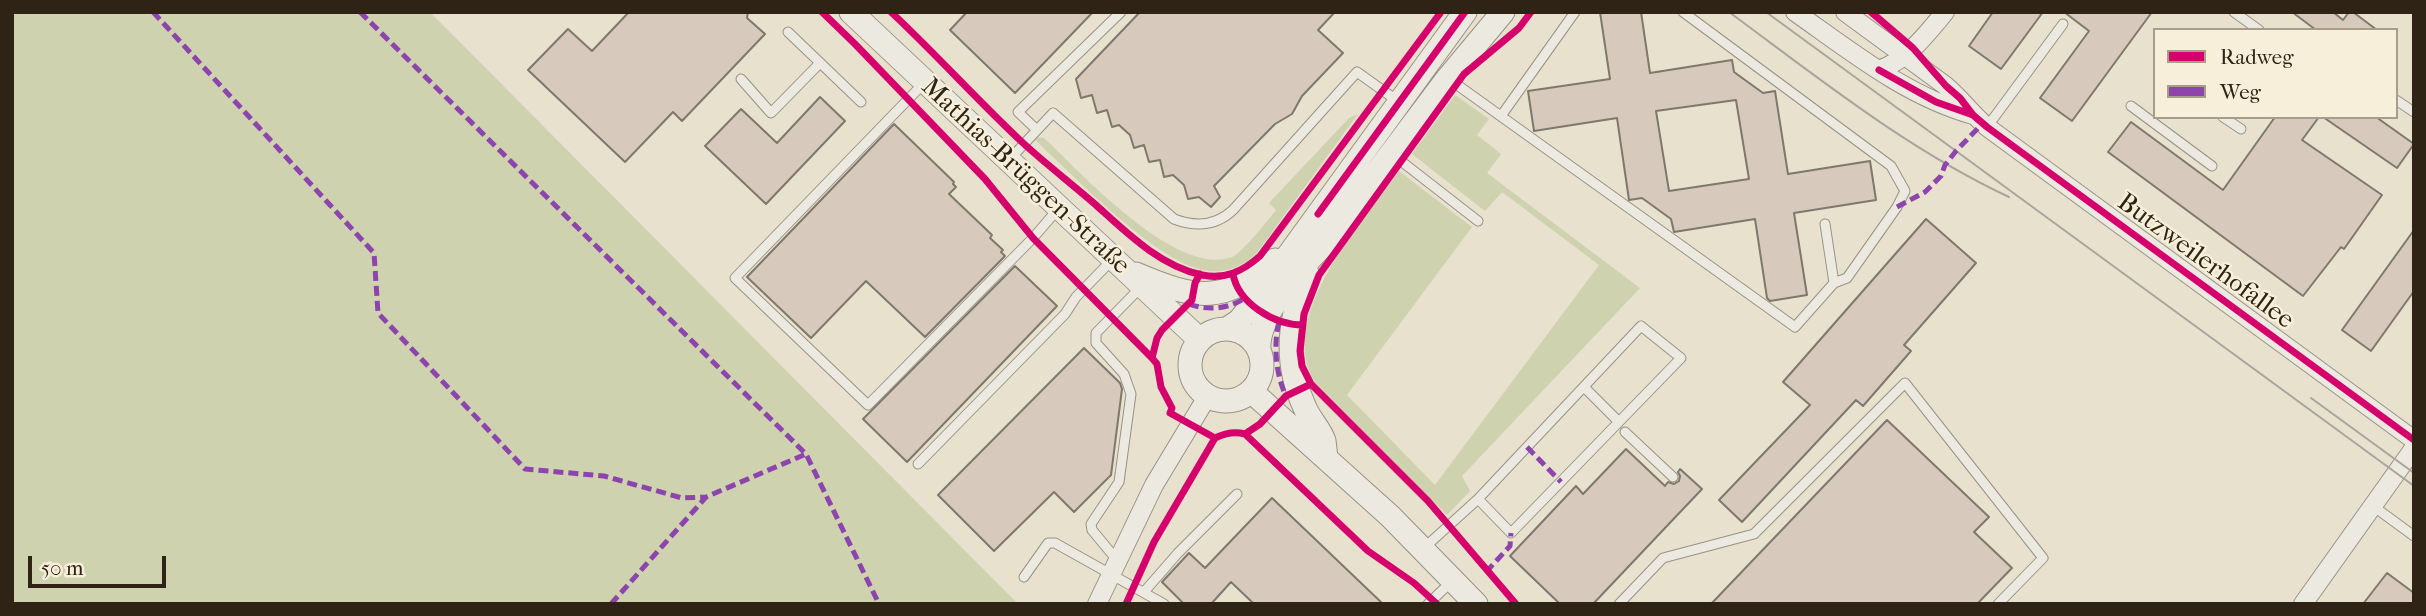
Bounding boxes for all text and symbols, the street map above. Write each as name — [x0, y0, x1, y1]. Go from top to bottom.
legend — [2153, 28, 2398, 119]
text: Radweg — [2220, 45, 2293, 69]
street label: Mathias-Brüggen-Straße — [914, 72, 1136, 282]
text: Weg — [2220, 80, 2261, 104]
street label: Butzweilerhofallee — [2111, 188, 2299, 336]
scale bar — [32, 542, 170, 586]
text: 50 m — [41, 556, 84, 580]

